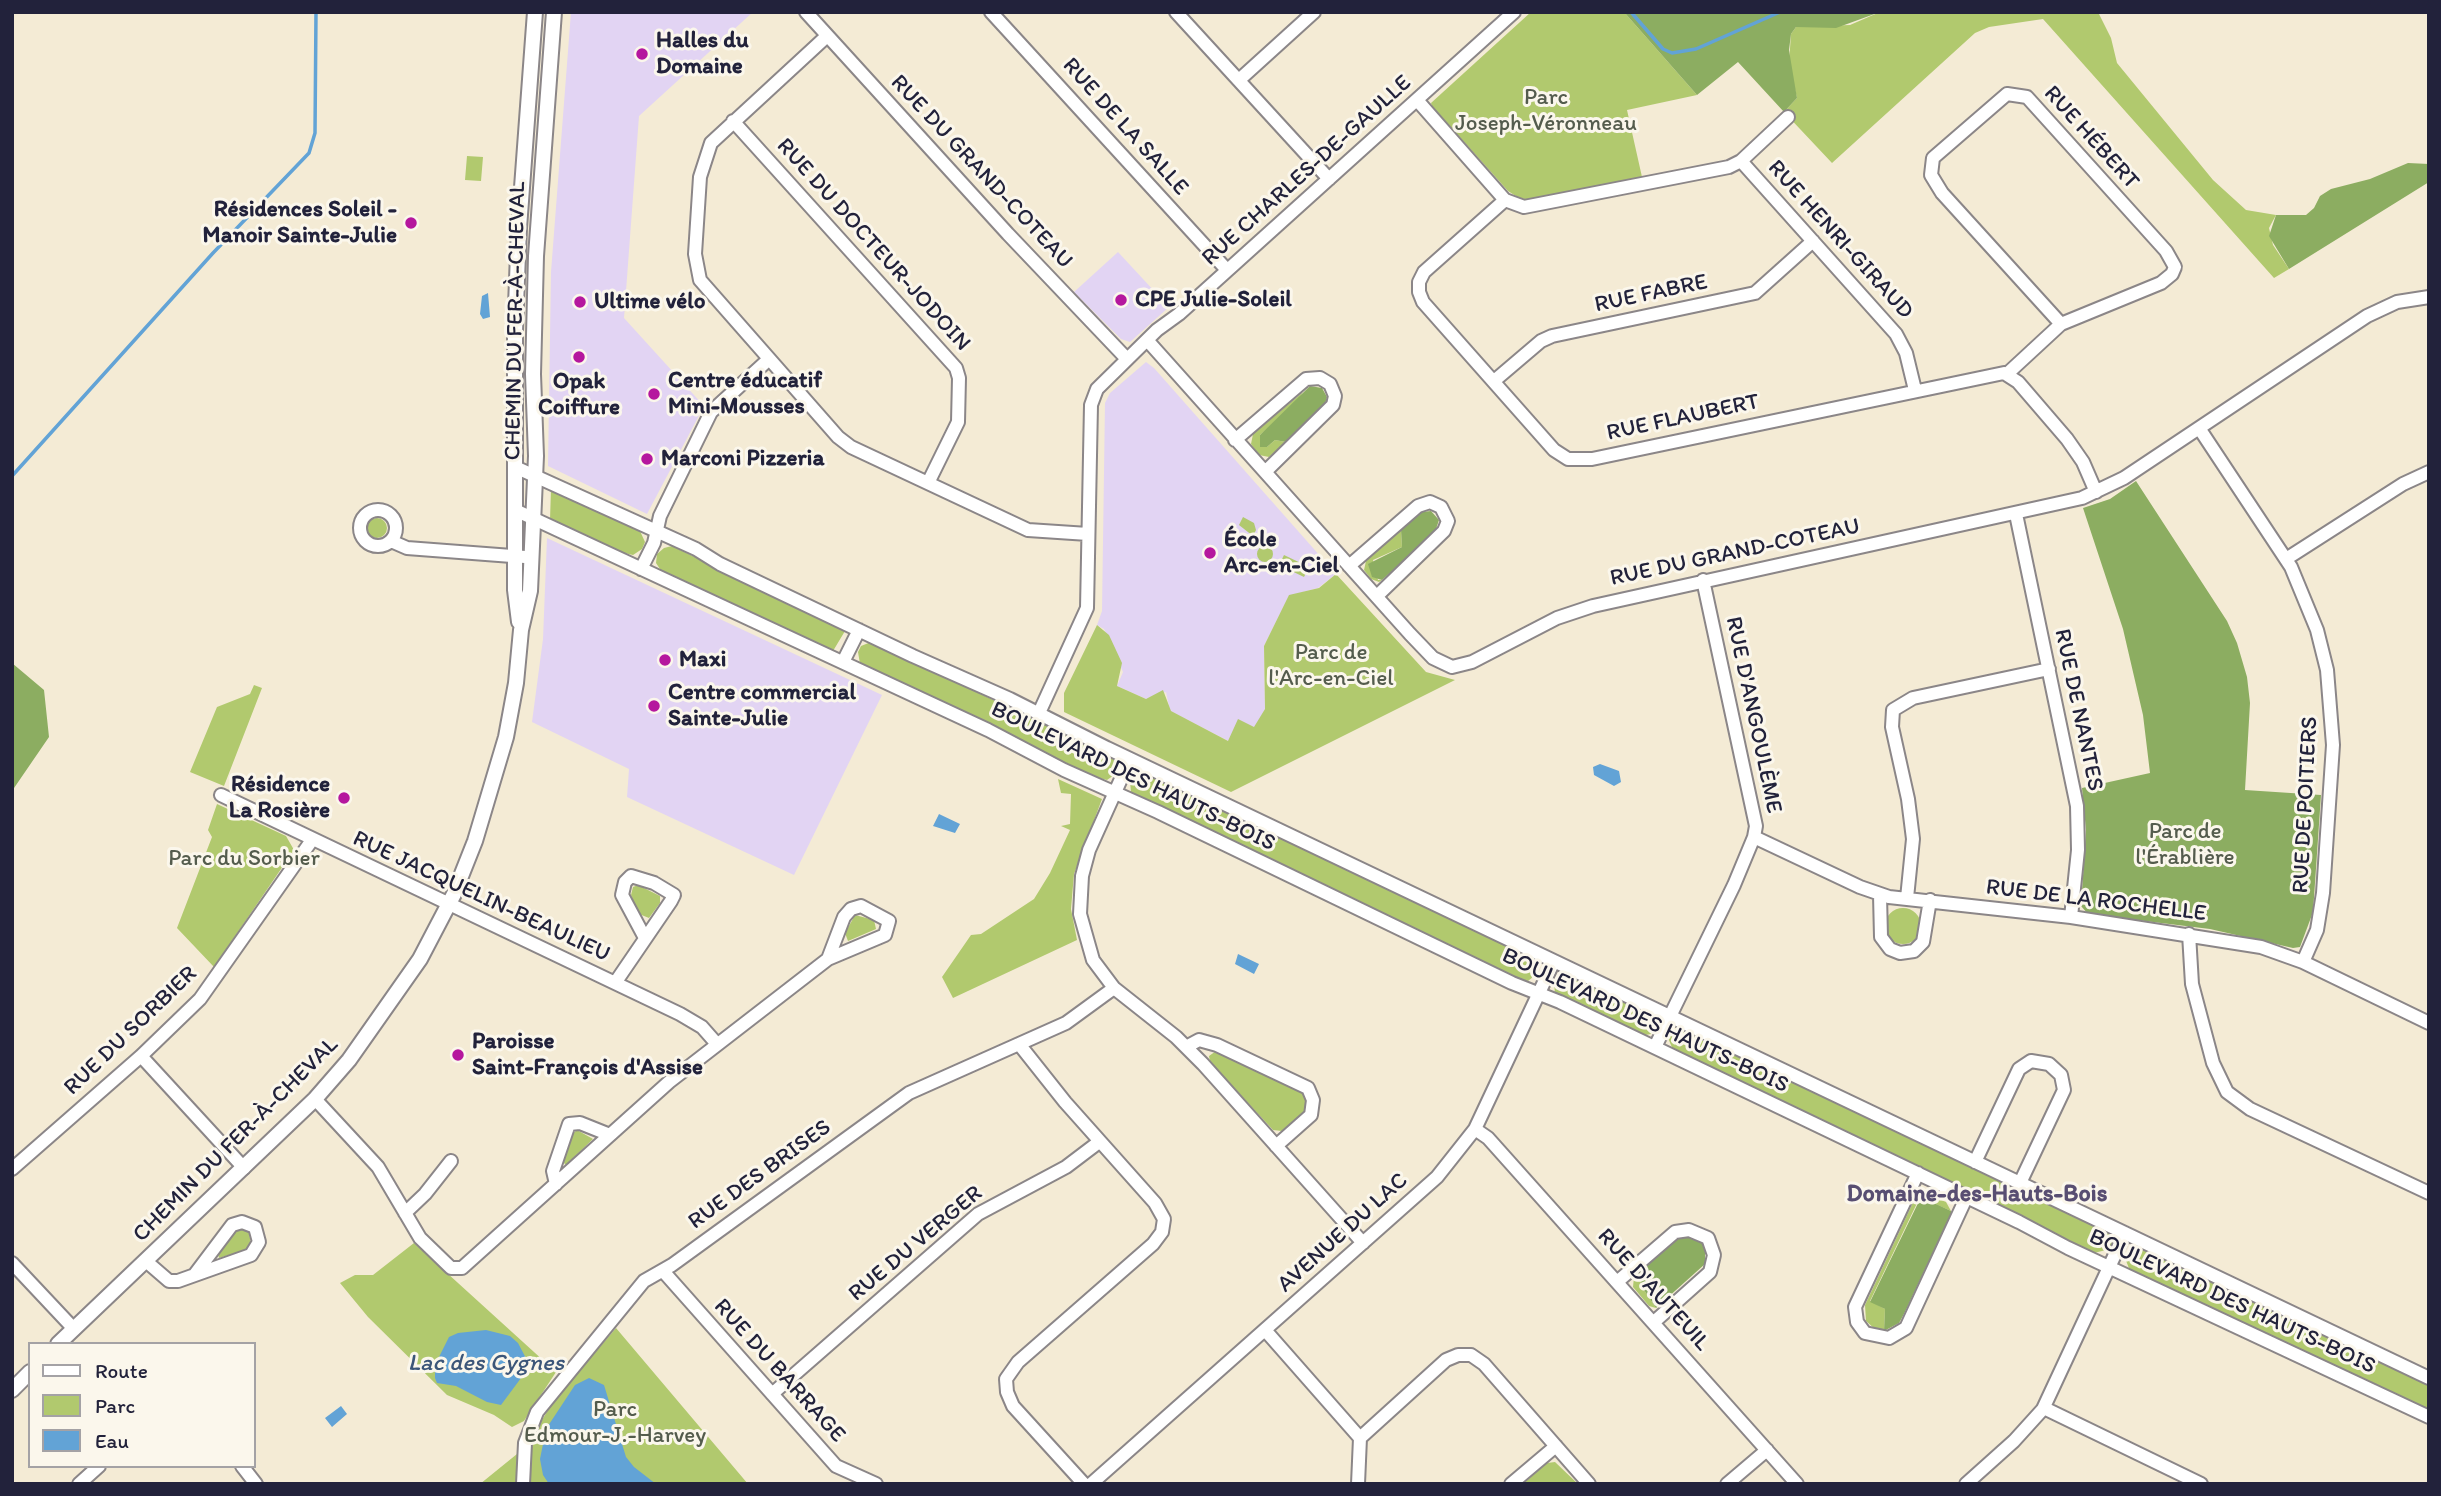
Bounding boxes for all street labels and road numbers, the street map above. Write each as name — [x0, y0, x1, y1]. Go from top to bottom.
street label: RUE DE LA SALLE — [1056, 53, 1194, 201]
street label: RUE DU GRAND-COTEAU — [884, 69, 1078, 275]
street label: RUE CHARLES-DE-GAULLE — [1197, 70, 1417, 272]
street label: RUE HÉBERT — [2037, 80, 2145, 196]
street label: RUE DU DOCTEUR-JODOIN — [770, 133, 976, 357]
street label: RUE HENRI-GIRAUD — [1761, 155, 1919, 325]
street label: CHEMIN DU FER-À-CHEVAL — [500, 181, 532, 461]
street label: RUE FABRE — [1592, 269, 1710, 319]
street label: RUE FLAUBERT — [1604, 388, 1762, 448]
street label: RUE DU GRAND-COTEAU — [1608, 513, 1862, 593]
street label: RUE D'ANGOULÈME — [1719, 614, 1787, 816]
street label: RUE DE NANTES — [2047, 627, 2109, 793]
street label: BOULEVARD DES HAUTS-BOIS — [986, 696, 1280, 858]
street label: RUE DE POITIERS — [2288, 716, 2324, 894]
street label: RUE JACQUELIN-BEAULIEU — [348, 825, 614, 969]
street label: RUE DE LA ROCHELLE — [1984, 874, 2208, 928]
street label: BOULEVARD DES HAUTS-BOIS — [1497, 942, 1793, 1100]
street label: RUE DU SORBIER — [59, 961, 203, 1101]
street label: CHEMIN DU FER-À-CHEVAL — [128, 1032, 344, 1248]
street label: RUE DES BRISES — [683, 1114, 837, 1236]
street label: AVENUE DU LAC — [1272, 1167, 1414, 1299]
street label: RUE DU VERGER — [844, 1180, 988, 1308]
street label: RUE D'AUTEUIL — [1591, 1223, 1715, 1357]
street label: BOULEVARD DES HAUTS-BOIS — [2084, 1223, 2380, 1381]
street label: RUE DU BARRAGE — [707, 1293, 851, 1449]

